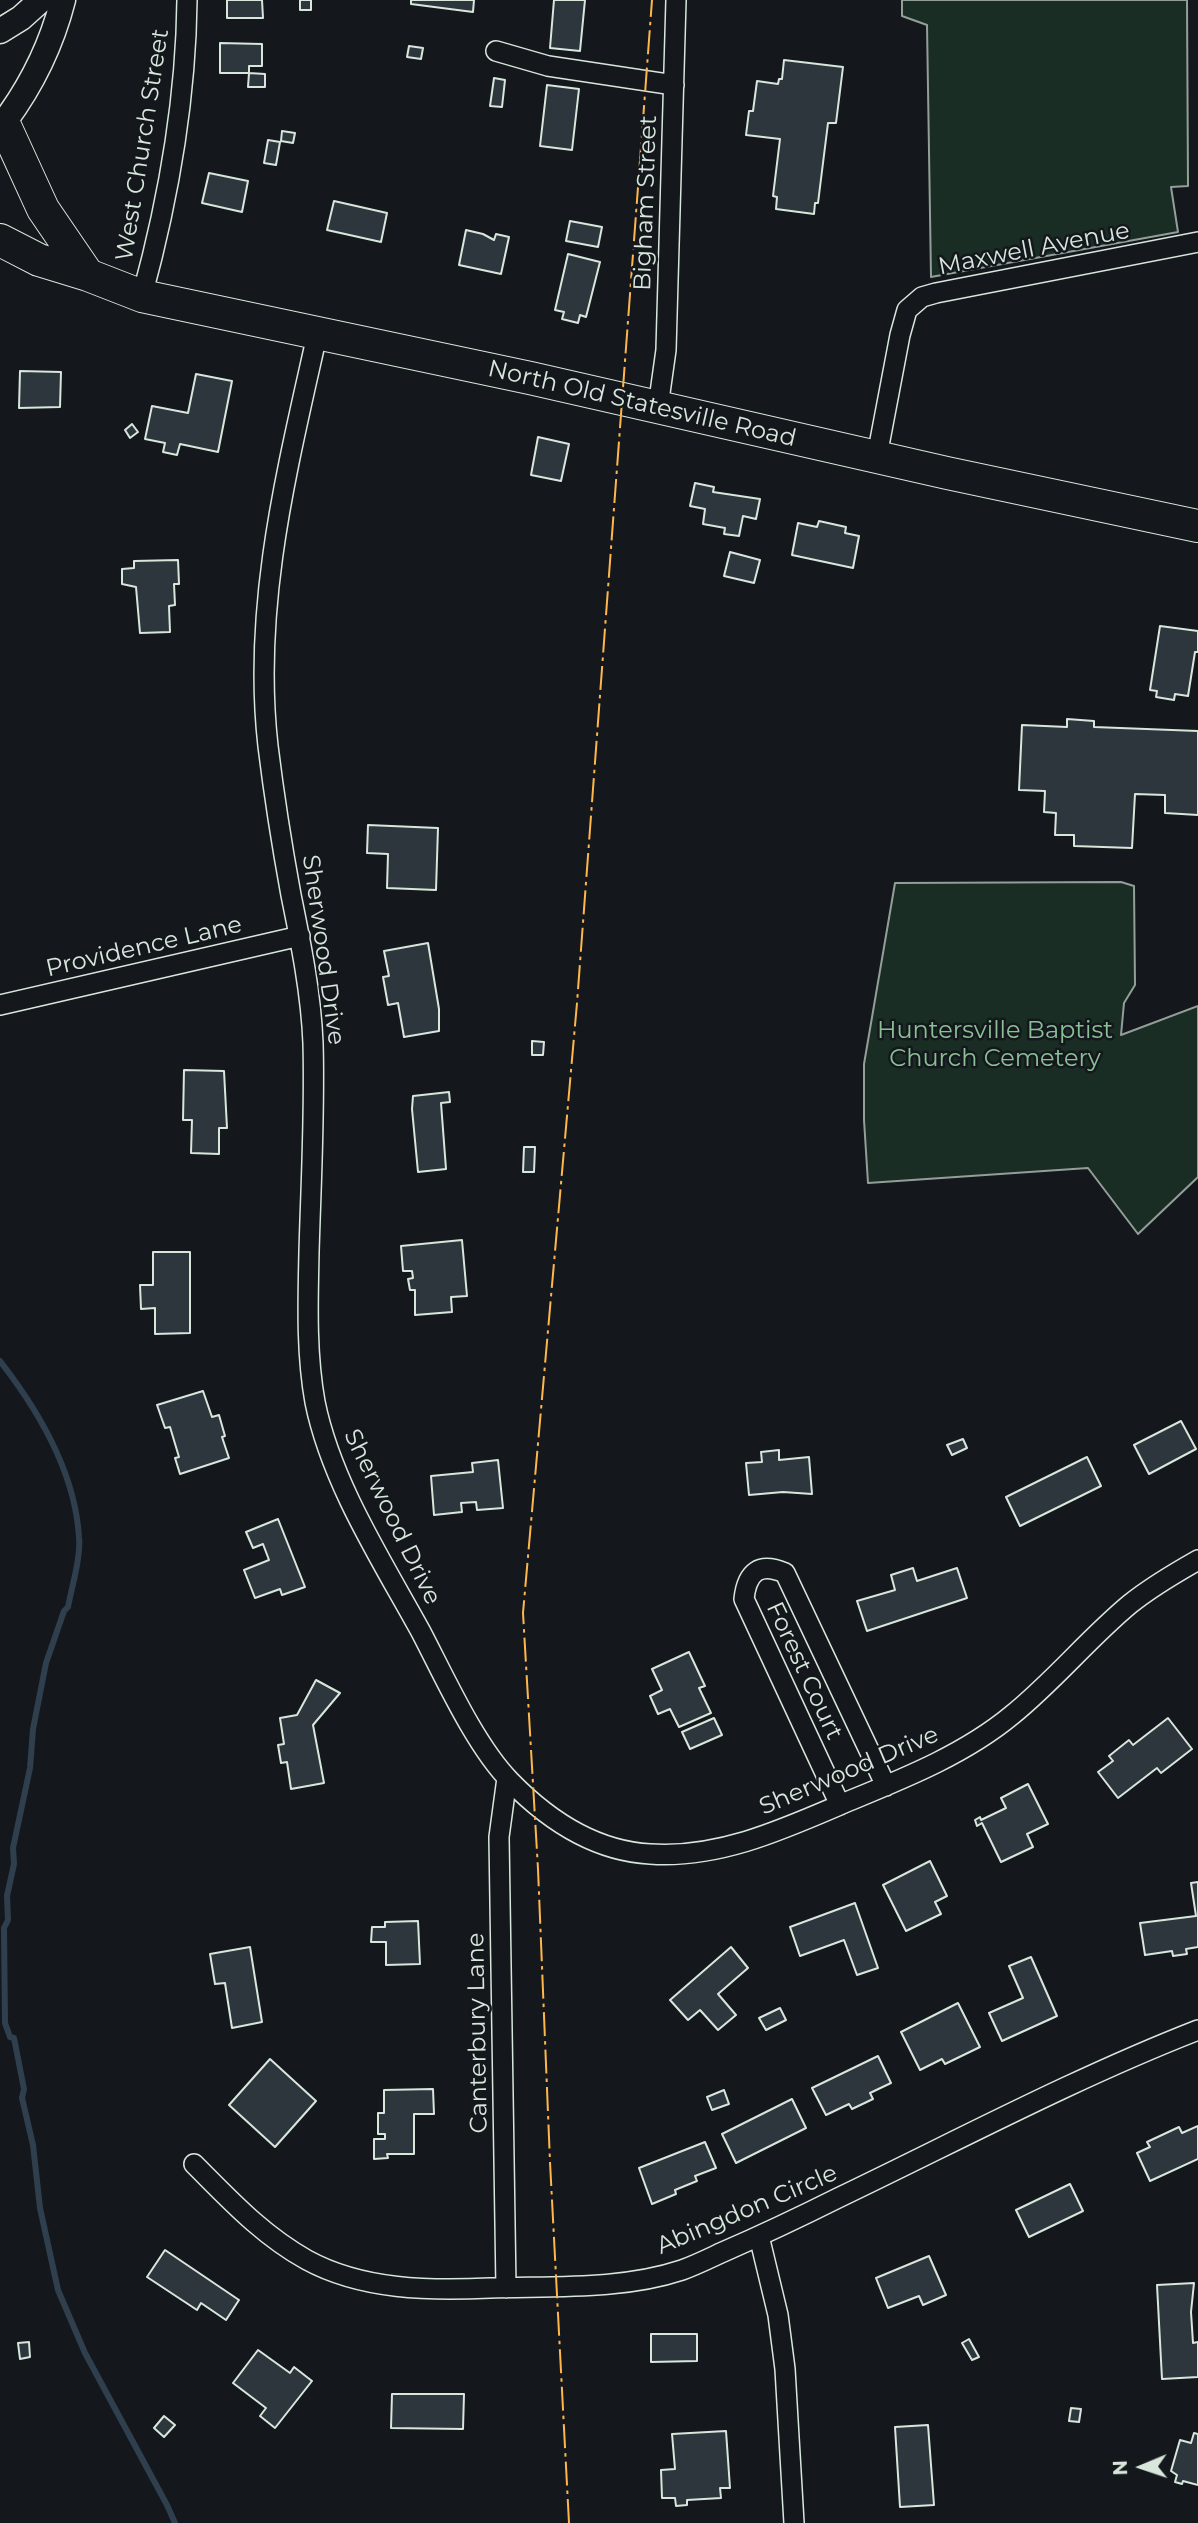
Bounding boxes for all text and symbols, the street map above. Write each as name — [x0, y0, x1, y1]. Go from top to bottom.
street label: West Church Street — [110, 27, 176, 263]
street label: Bigham Street — [629, 115, 663, 291]
street label: Maxwell Avenue — [936, 216, 1132, 282]
street label: North Old Statesville Road — [485, 355, 799, 453]
street label: Sherwood Drive — [295, 853, 351, 1047]
street label: Providence Lane — [43, 910, 245, 984]
park label: Huntersville Baptist Church Cemetery — [877, 1017, 1113, 1073]
street label: Sherwood Drive — [337, 1425, 447, 1609]
street label: Forest Court — [760, 1598, 848, 1744]
street label: Sherwood Drive — [755, 1720, 943, 1822]
street label: Canterbury Lane — [462, 1932, 494, 2134]
street label: Abingdon Circle — [652, 2159, 842, 2261]
north arrow — [1107, 2432, 1177, 2502]
text: N — [1109, 2460, 1132, 2476]

